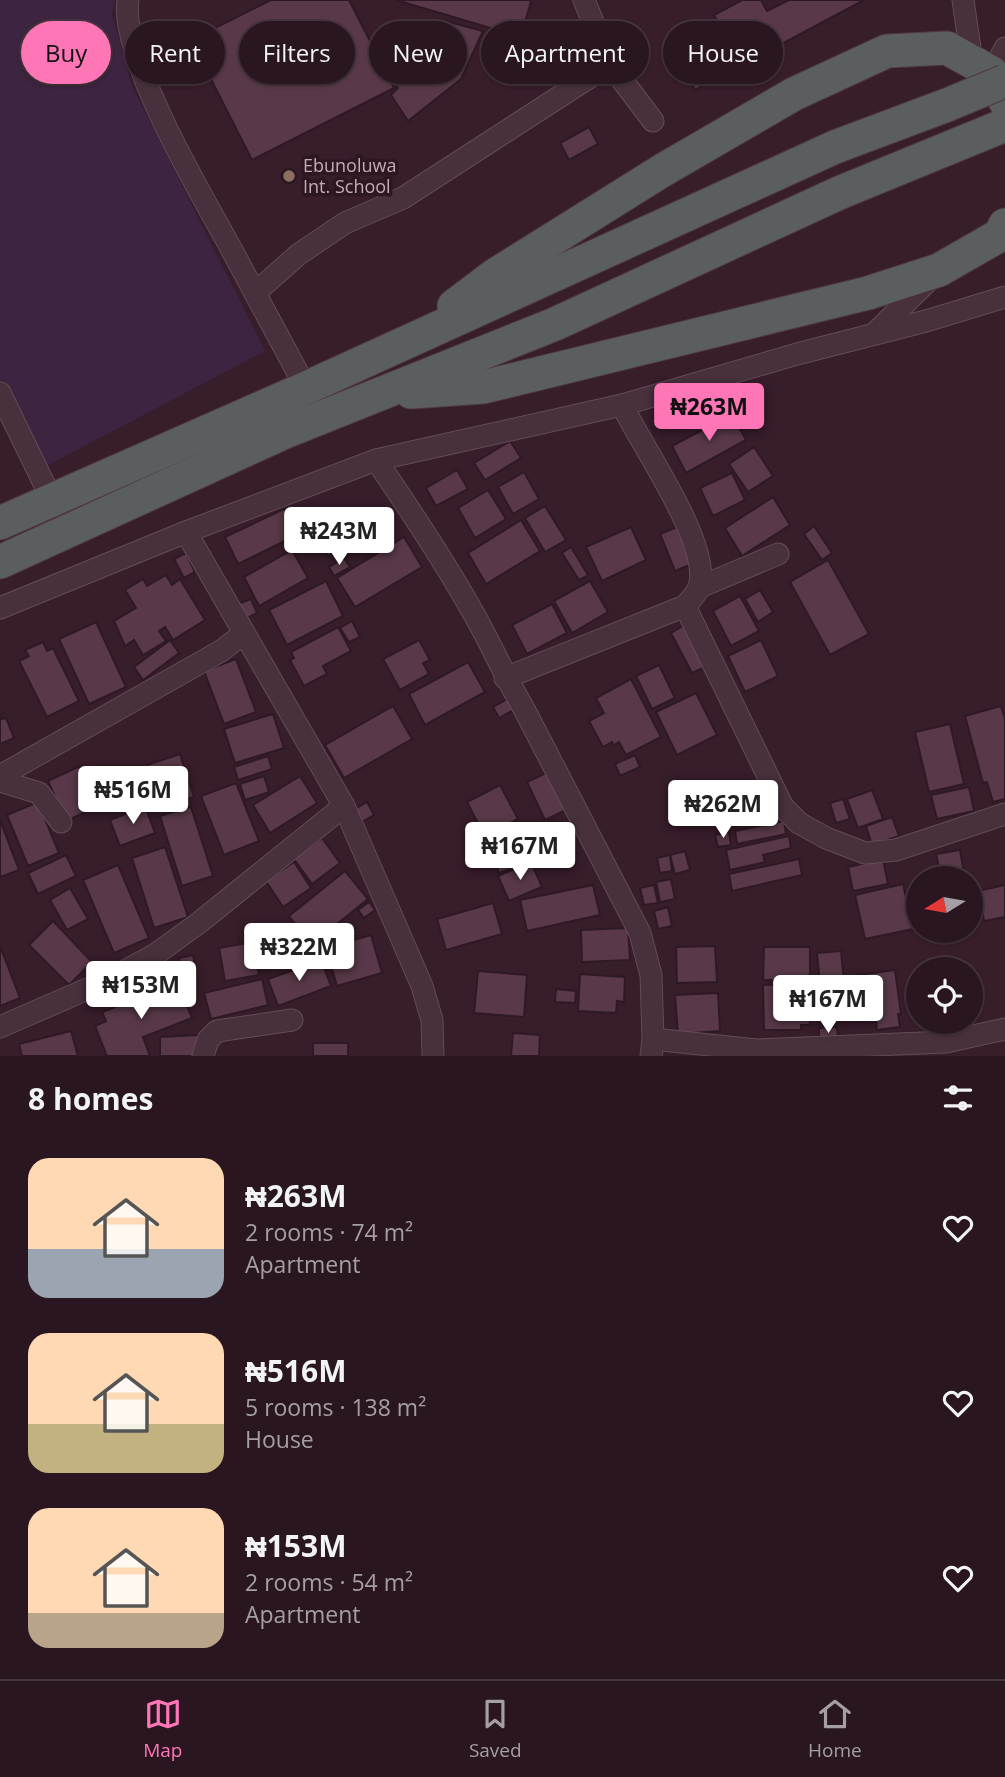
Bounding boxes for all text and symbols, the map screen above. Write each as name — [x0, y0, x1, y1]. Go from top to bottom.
chip: Buy — [21, 21, 111, 84]
chip: Rent — [125, 21, 225, 84]
chip: Filters — [239, 21, 355, 84]
chip: New — [369, 21, 467, 84]
chip: Apartment — [481, 21, 649, 84]
chip: House — [663, 21, 783, 84]
place label: Ebunoluwa Int. School — [303, 153, 396, 198]
marker: Ebunoluwa Int. School — [281, 168, 297, 184]
pin: ₦263M — [660, 384, 758, 443]
text: ₦263M — [670, 390, 748, 422]
pin: ₦243M — [290, 508, 388, 567]
text: ₦243M — [300, 514, 378, 546]
pin: ₦516M — [84, 766, 182, 826]
text: ₦516M — [94, 773, 172, 805]
pin: ₦262M — [674, 780, 772, 840]
text: ₦262M — [684, 787, 762, 819]
pin: ₦167M — [471, 822, 569, 882]
text: ₦167M — [481, 829, 559, 861]
north arrow — [906, 866, 984, 943]
map controls — [906, 866, 983, 1034]
pin: ₦322M — [250, 923, 348, 983]
text: ₦322M — [260, 930, 338, 962]
button: locate — [906, 957, 983, 1034]
pin: ₦153M — [92, 962, 190, 1021]
text: ₦153M — [102, 968, 180, 1000]
pin: ₦167M — [779, 976, 877, 1035]
text: ₦167M — [789, 982, 867, 1014]
text: 8 homes — [28, 1078, 153, 1119]
icon: filters — [939, 1079, 977, 1117]
text: ₦263M — [245, 1175, 346, 1216]
icon: home — [84, 1186, 168, 1270]
icon: heart — [939, 1209, 977, 1247]
text: 2 rooms · 74 m² — [245, 1216, 413, 1248]
text: Apartment — [245, 1248, 361, 1280]
text: ₦516M — [245, 1350, 346, 1391]
icon: home — [84, 1361, 168, 1445]
icon: heart — [939, 1384, 977, 1422]
text: 5 rooms · 138 m² — [245, 1391, 426, 1423]
text: House — [245, 1423, 314, 1455]
text: ₦153M — [245, 1525, 346, 1566]
icon: home — [84, 1536, 168, 1620]
icon: heart — [939, 1559, 977, 1597]
text: 2 rooms · 54 m² — [245, 1566, 413, 1598]
text: Apartment — [245, 1598, 361, 1630]
tab: Map — [143, 1695, 182, 1763]
tab: Saved — [469, 1695, 522, 1763]
tab: Home — [808, 1695, 862, 1763]

